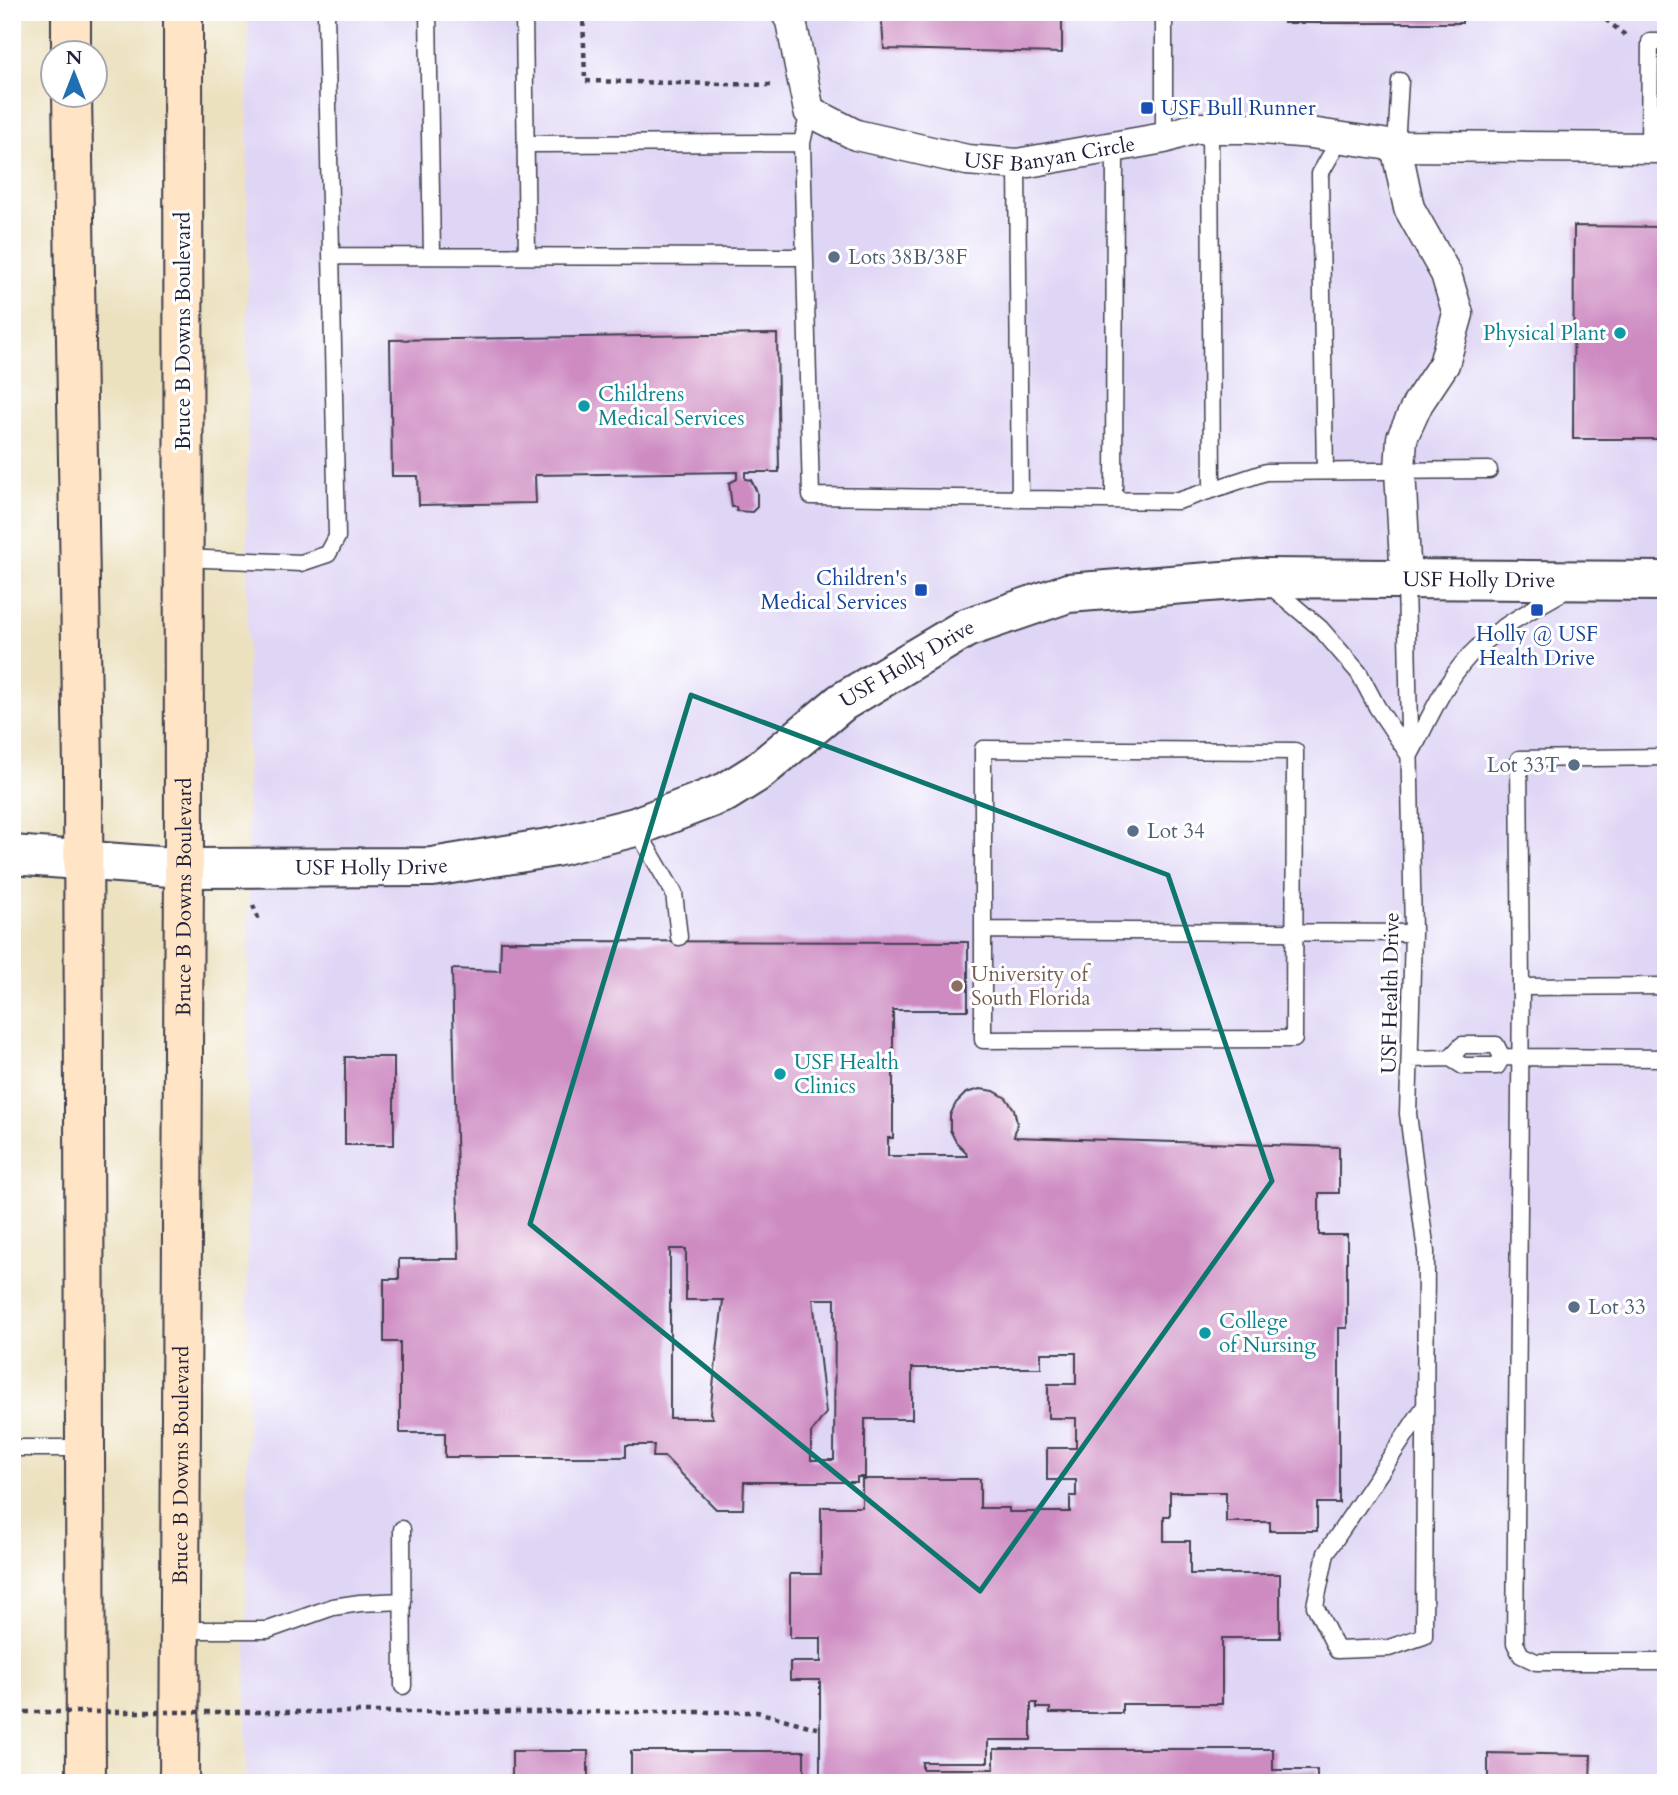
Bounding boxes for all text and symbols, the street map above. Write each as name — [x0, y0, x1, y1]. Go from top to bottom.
north arrow — [38, 38, 108, 108]
text: N — [66, 45, 83, 71]
place label: USF Bull Runner — [1161, 94, 1316, 123]
marker: USF Bull Runner — [1139, 100, 1155, 116]
street label: USF Banyan Circle — [963, 129, 1137, 179]
street label: Bruce B Downs Boulevard — [169, 212, 198, 450]
place label: Lots 38B/38F — [848, 243, 967, 272]
marker: Lots 38B/38F — [826, 249, 842, 265]
place label: Physical Plant — [1483, 319, 1606, 348]
marker: Physical Plant — [1612, 325, 1628, 341]
place label: Childrens Medical Services — [598, 380, 744, 433]
marker: Childrens Medical Services — [576, 398, 592, 414]
place label: Children's Medical Services — [761, 564, 907, 617]
street label: USF Holly Drive — [1403, 565, 1555, 595]
marker: Children's Medical Services — [913, 582, 929, 598]
marker: Holly @ USF Health Drive — [1529, 602, 1545, 618]
street label: USF Holly Drive — [834, 612, 978, 715]
place label: Holly @ USF Health Drive — [1476, 620, 1598, 673]
place label: Lot 33T — [1487, 751, 1560, 780]
marker: Lot 33T — [1566, 757, 1582, 773]
street label: Bruce B Downs Boulevard — [169, 778, 199, 1016]
place label: Lot 34 — [1147, 817, 1205, 846]
marker: Lot 34 — [1125, 823, 1141, 839]
street label: USF Holly Drive — [295, 851, 450, 883]
street label: USF Health Drive — [1375, 912, 1406, 1074]
place label: University of South Florida — [971, 960, 1091, 1013]
marker: University of South Florida — [949, 978, 965, 994]
place label: USF Health Clinics — [794, 1048, 899, 1101]
marker: USF Health Clinics — [772, 1066, 788, 1082]
place label: Lot 33 — [1588, 1293, 1646, 1322]
marker: Lot 33 — [1566, 1299, 1582, 1315]
place label: College of Nursing — [1219, 1307, 1316, 1360]
marker: College of Nursing — [1197, 1325, 1213, 1341]
street label: Bruce B Downs Boulevard — [166, 1346, 196, 1584]

